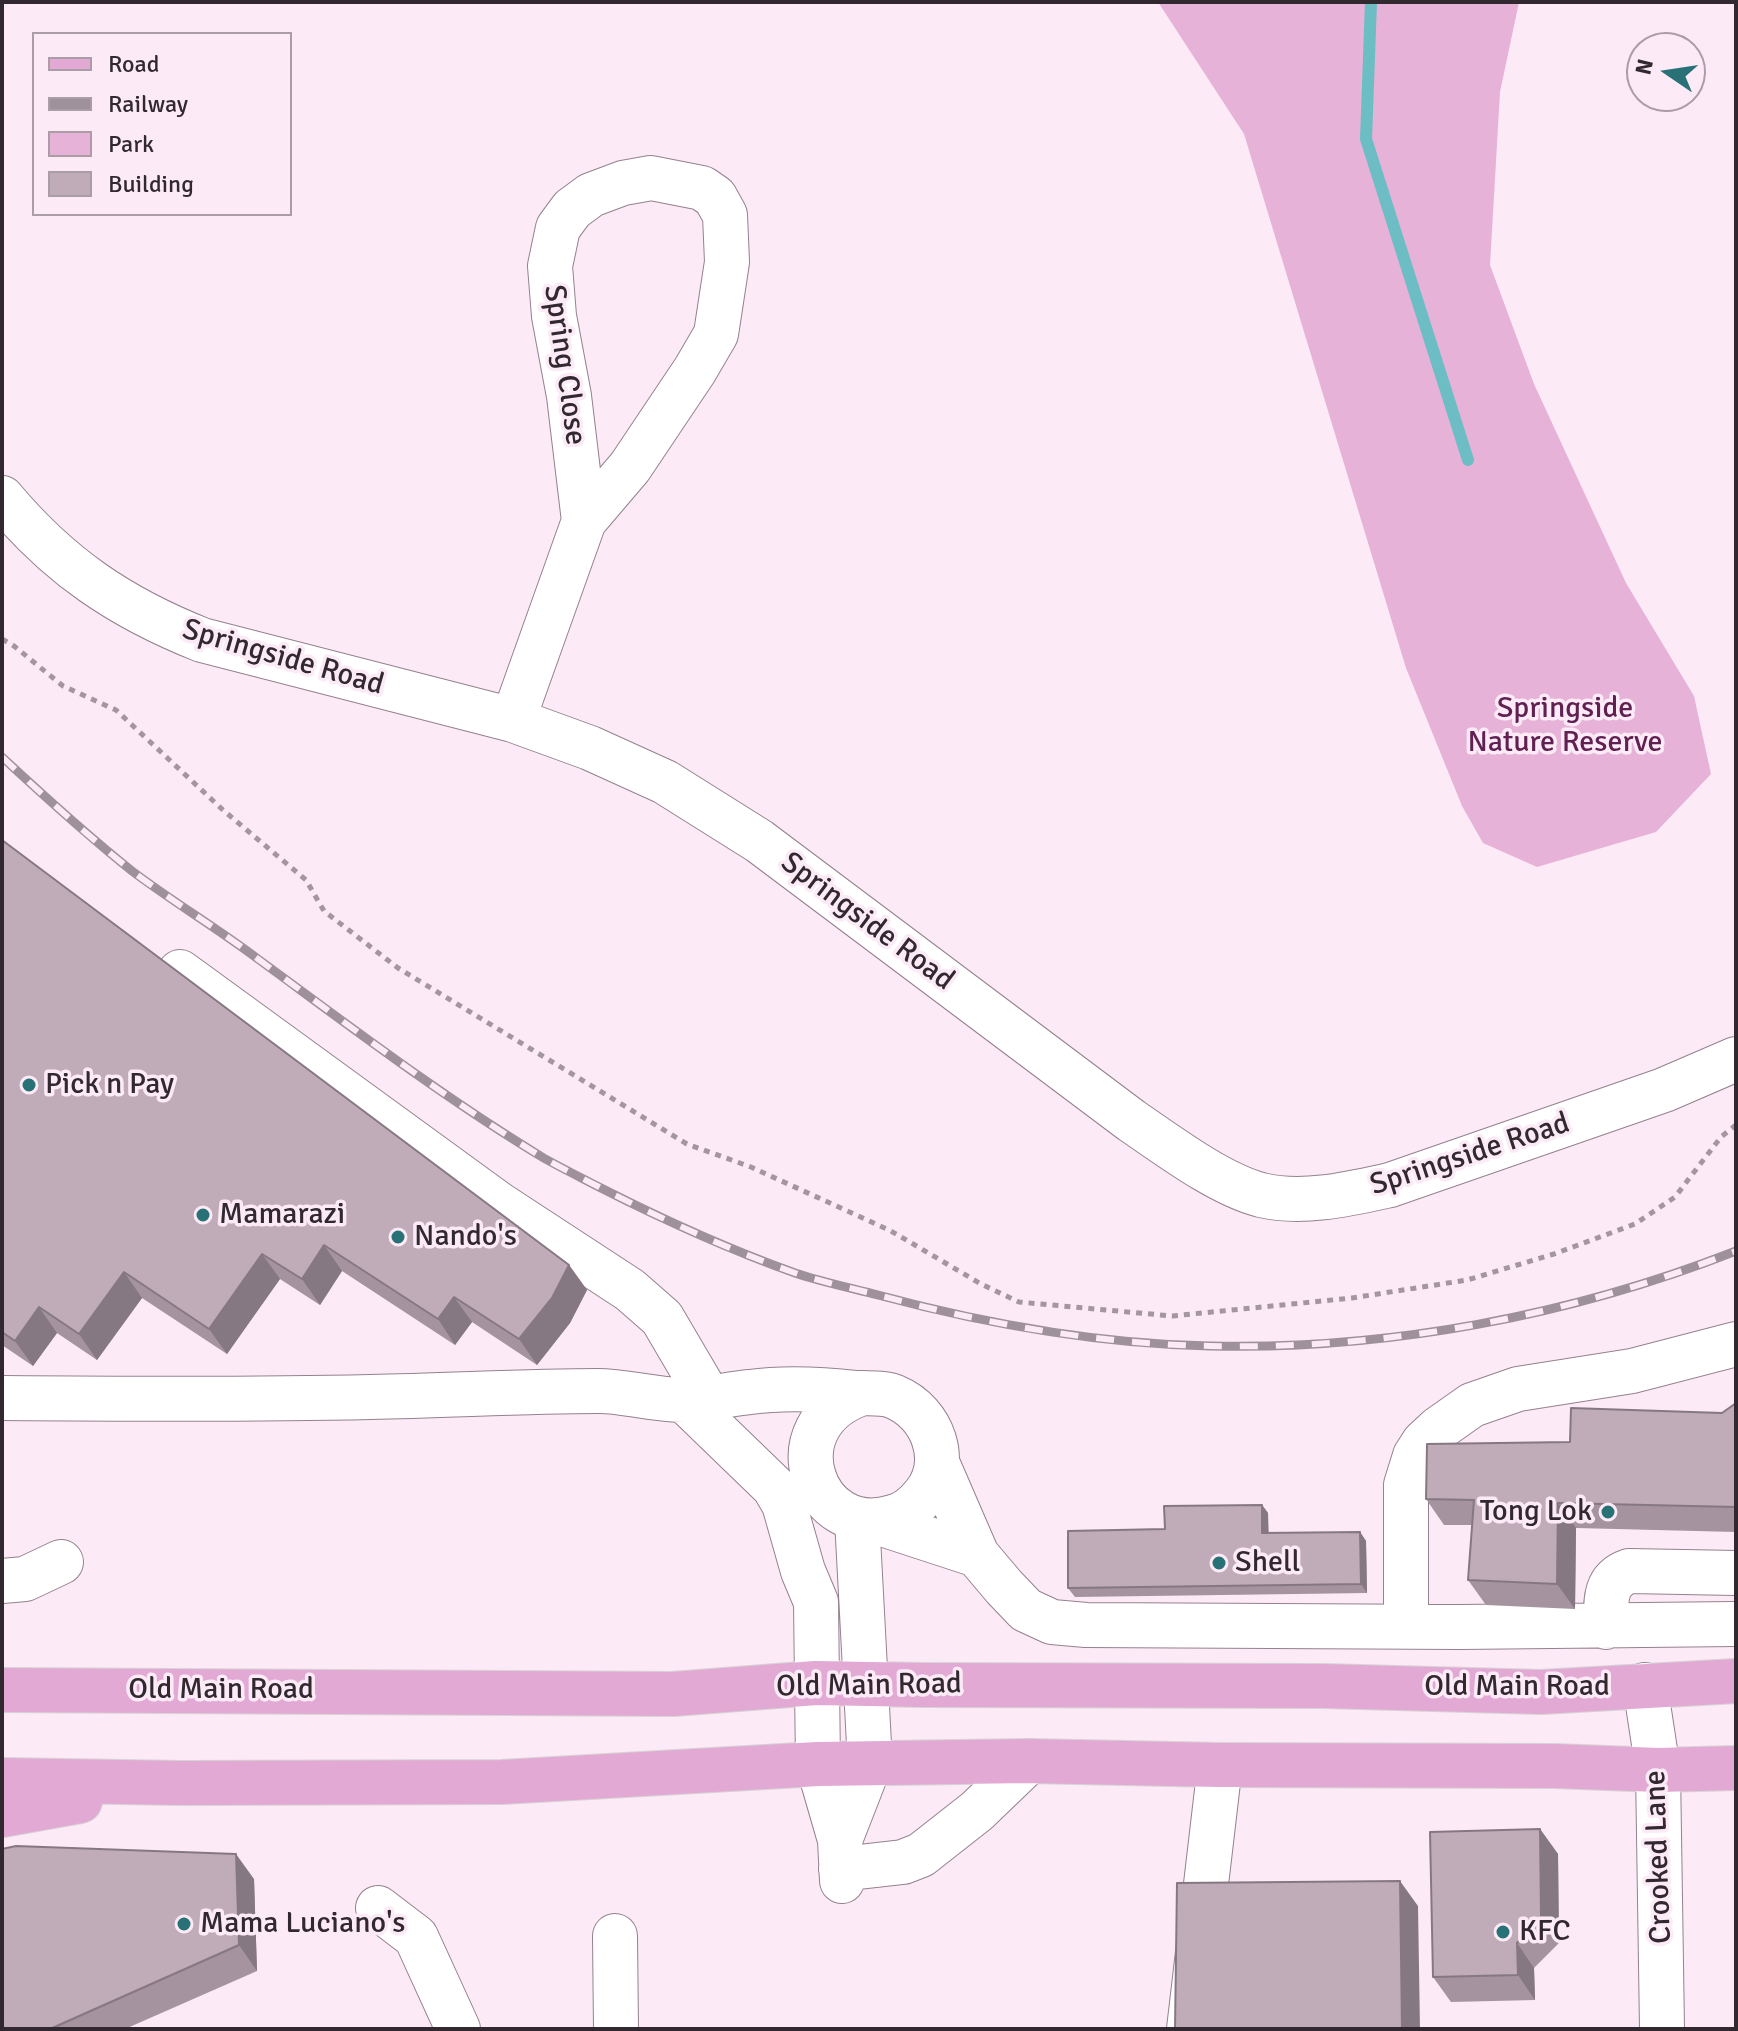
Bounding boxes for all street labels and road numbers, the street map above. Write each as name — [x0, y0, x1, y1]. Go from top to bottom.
street label: Spring Close — [535, 283, 593, 447]
street label: Springside Road — [178, 612, 388, 704]
street label: Springside Road — [773, 845, 961, 999]
street label: Springside Road — [1366, 1106, 1574, 1204]
street label: Old Main Road — [776, 1666, 962, 1706]
street label: Old Main Road — [1424, 1669, 1610, 1705]
street label: Old Main Road — [128, 1672, 314, 1708]
street label: Crooked Lane — [1638, 1770, 1680, 1944]

